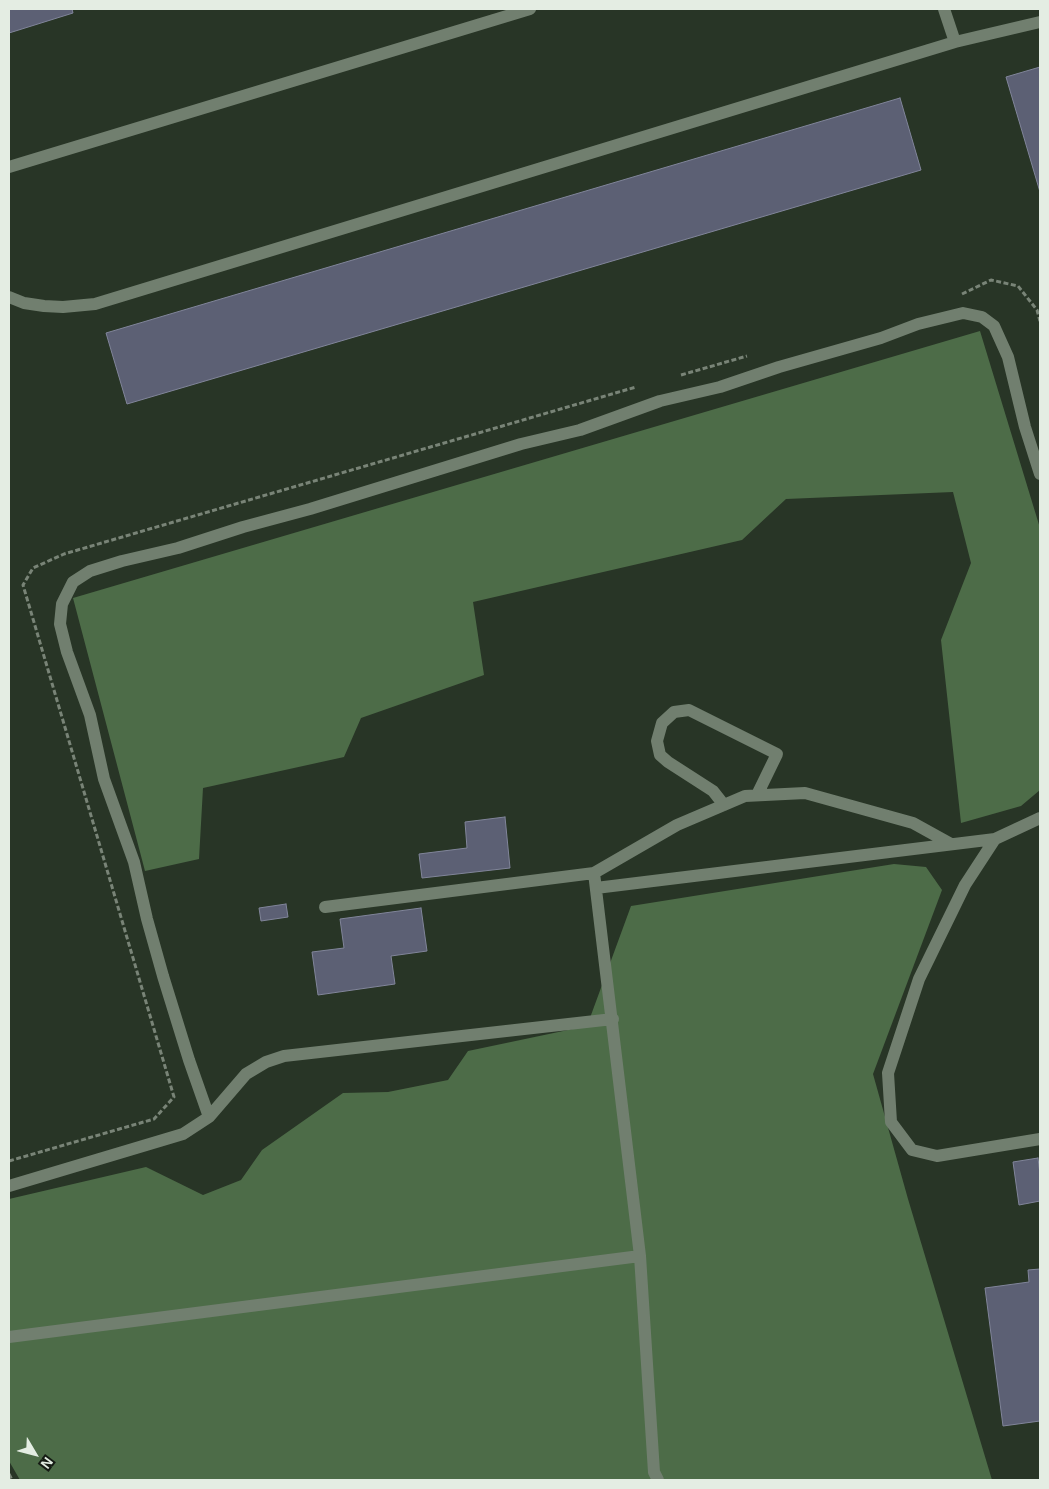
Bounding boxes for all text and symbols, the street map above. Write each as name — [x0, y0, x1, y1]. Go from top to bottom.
north arrow — [10, 1429, 60, 1479]
text: N — [38, 1454, 56, 1472]

